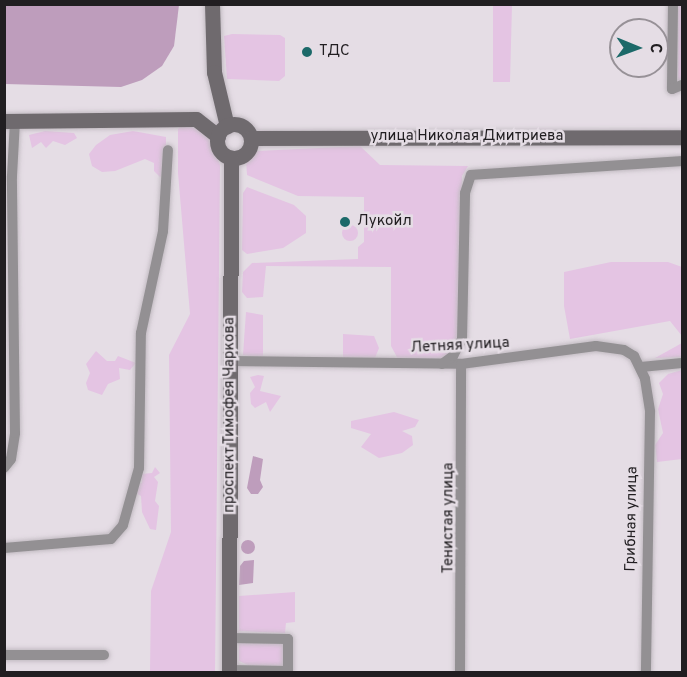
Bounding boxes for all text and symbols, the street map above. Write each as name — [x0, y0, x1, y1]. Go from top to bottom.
north arrow — [609, 18, 669, 78]
place label: ТДС — [319, 43, 350, 61]
text: С — [645, 43, 665, 54]
marker: ТДС — [300, 45, 314, 59]
street label: улица Николая Дмитриева — [371, 128, 563, 146]
place label: Лукойл — [357, 213, 412, 231]
marker: Лукойл — [338, 215, 352, 229]
street label: проспект Тимофея Чаркова — [221, 317, 239, 513]
street label: Летняя улица — [410, 334, 510, 358]
street label: Тенистая улица — [440, 463, 458, 573]
street label: Грибная улица — [622, 466, 642, 572]

